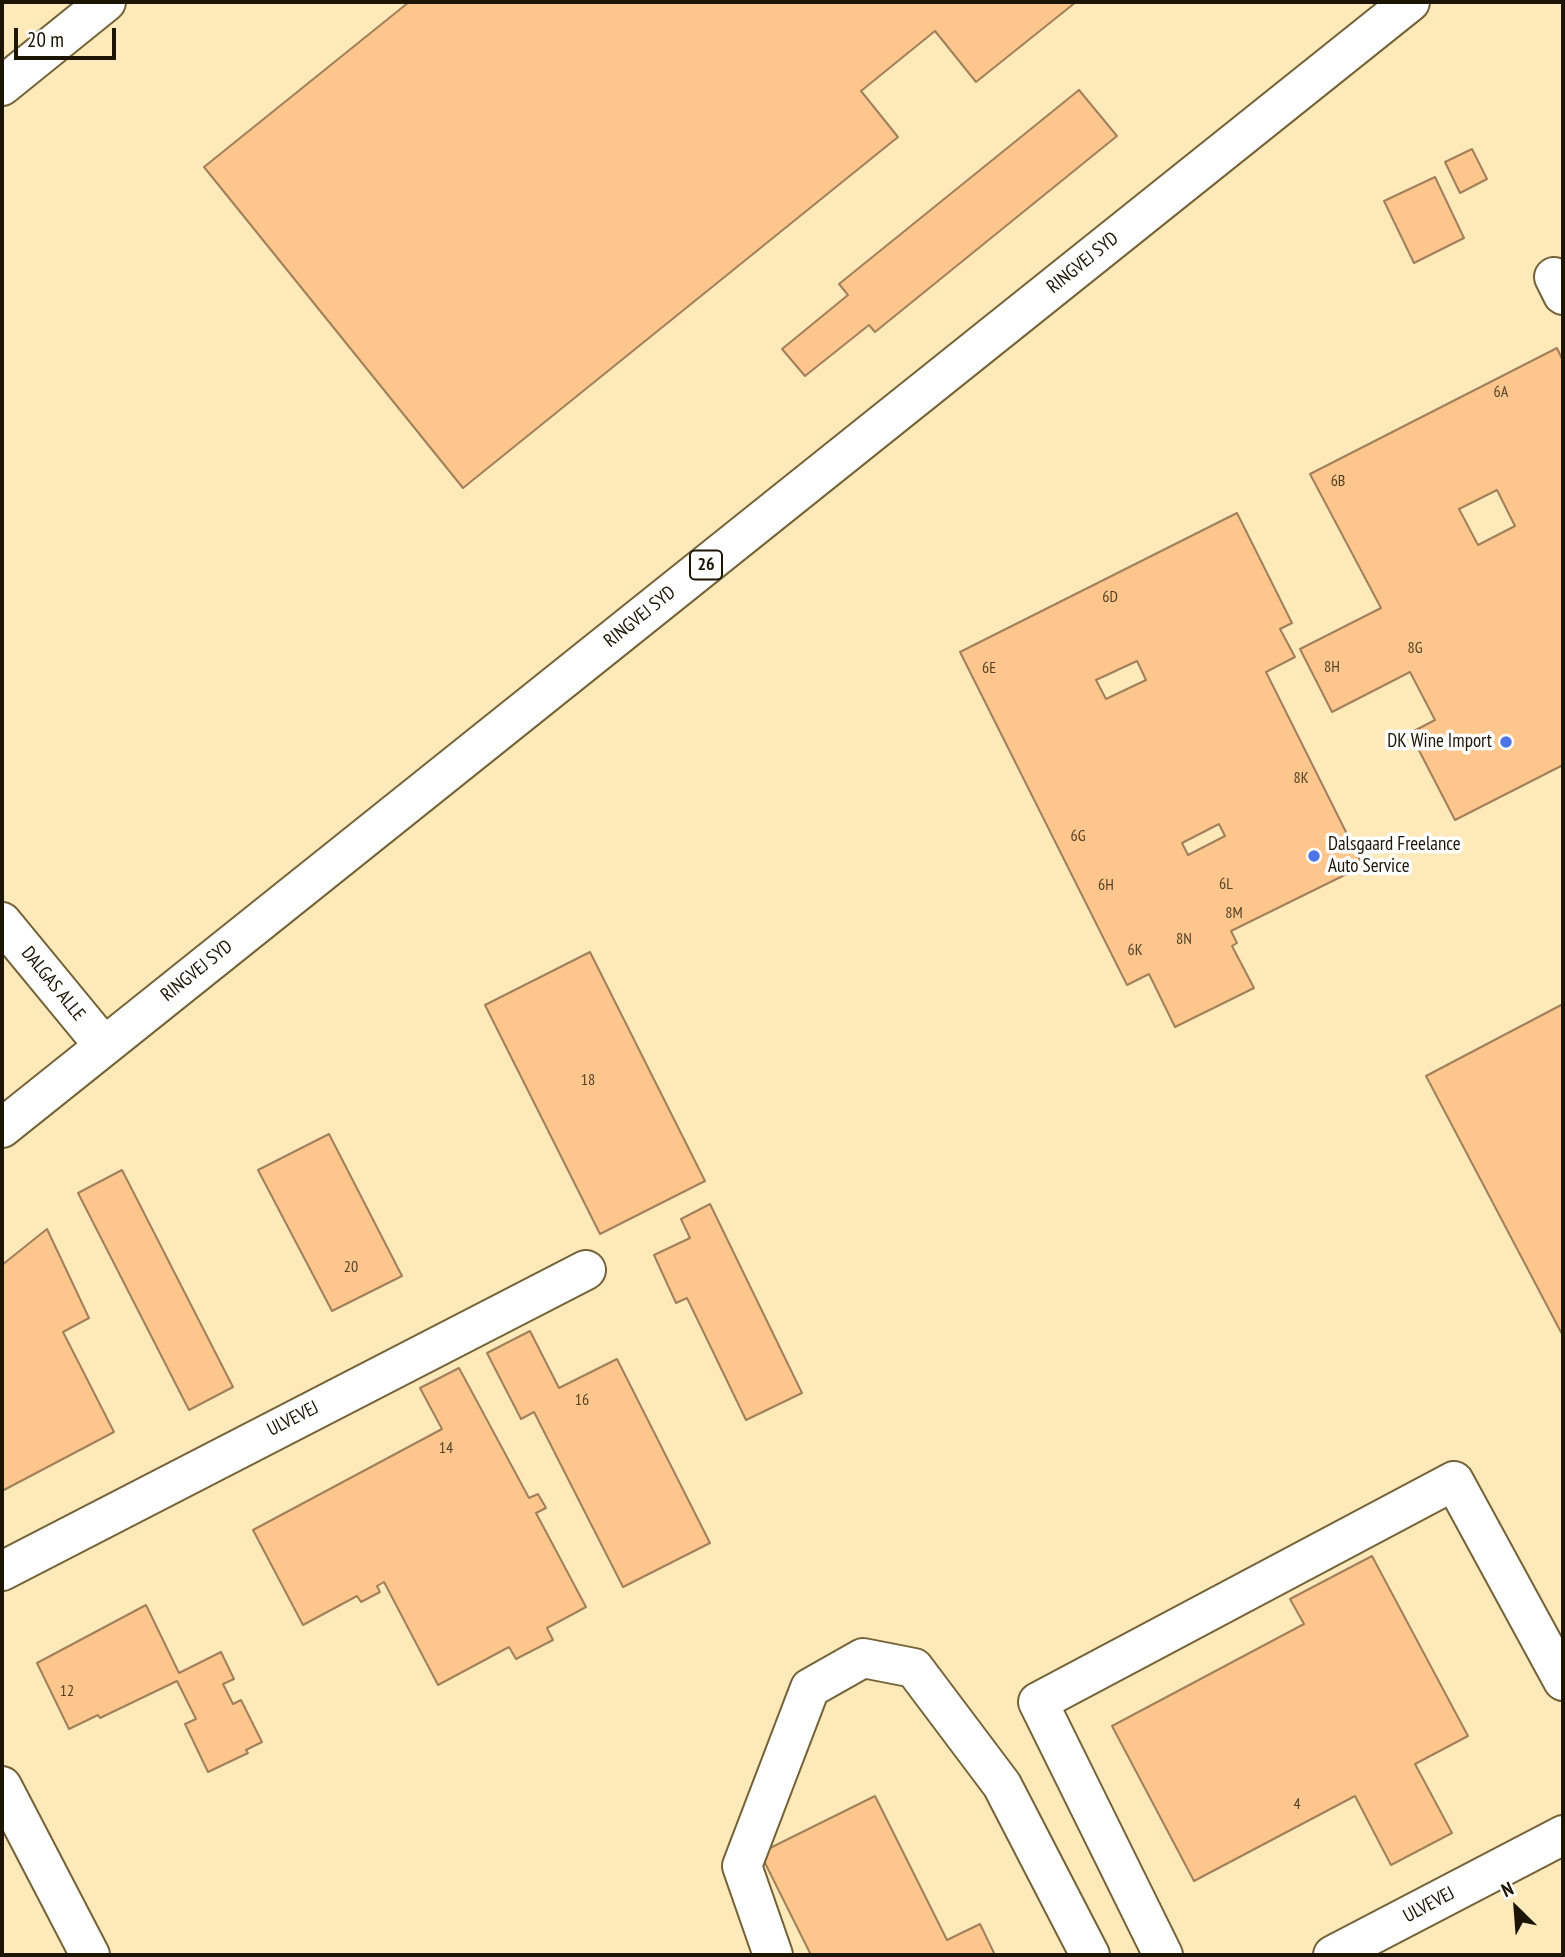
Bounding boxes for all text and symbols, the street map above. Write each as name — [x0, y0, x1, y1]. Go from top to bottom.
scale bar — [18, 14, 119, 58]
text: 20 m — [27, 26, 64, 53]
street label: RINGVEJ SYD — [1043, 227, 1123, 299]
house number: 6A — [1494, 382, 1508, 402]
house number: 6B — [1331, 471, 1345, 491]
road number: 26 — [690, 550, 722, 580]
street label: RINGVEJ SYD — [600, 581, 680, 653]
house number: 6D — [1102, 587, 1118, 607]
house number: 8G — [1407, 638, 1423, 658]
house number: 8H — [1324, 657, 1340, 677]
house number: 6E — [982, 658, 996, 678]
place label: DK Wine Import — [1387, 731, 1492, 753]
marker: DK Wine Import — [1498, 734, 1514, 750]
house number: 8K — [1293, 768, 1309, 788]
house number: 6G — [1070, 826, 1086, 846]
place label: Dalsgaard Freelance Auto Service — [1328, 834, 1461, 878]
marker: Dalsgaard Freelance Auto Service — [1306, 848, 1322, 864]
house number: 6L — [1219, 874, 1233, 894]
house number: 6H — [1098, 875, 1114, 895]
house number: 8M — [1225, 903, 1243, 923]
house number: 8N — [1176, 929, 1192, 949]
street label: RINGVEJ SYD — [157, 935, 237, 1007]
house number: 6K — [1127, 940, 1143, 960]
street label: DALGAS ALLE — [16, 942, 90, 1026]
house number: 18 — [581, 1070, 595, 1090]
house number: 20 — [344, 1257, 358, 1277]
house number: 16 — [575, 1390, 589, 1410]
street label: ULVEVEJ — [263, 1396, 323, 1442]
house number: 14 — [439, 1438, 453, 1458]
house number: 12 — [60, 1681, 74, 1701]
house number: 4 — [1293, 1794, 1301, 1814]
north arrow — [1481, 1873, 1551, 1943]
text: N — [1497, 1876, 1517, 1902]
street label: ULVEVEJ — [1400, 1882, 1458, 1928]

